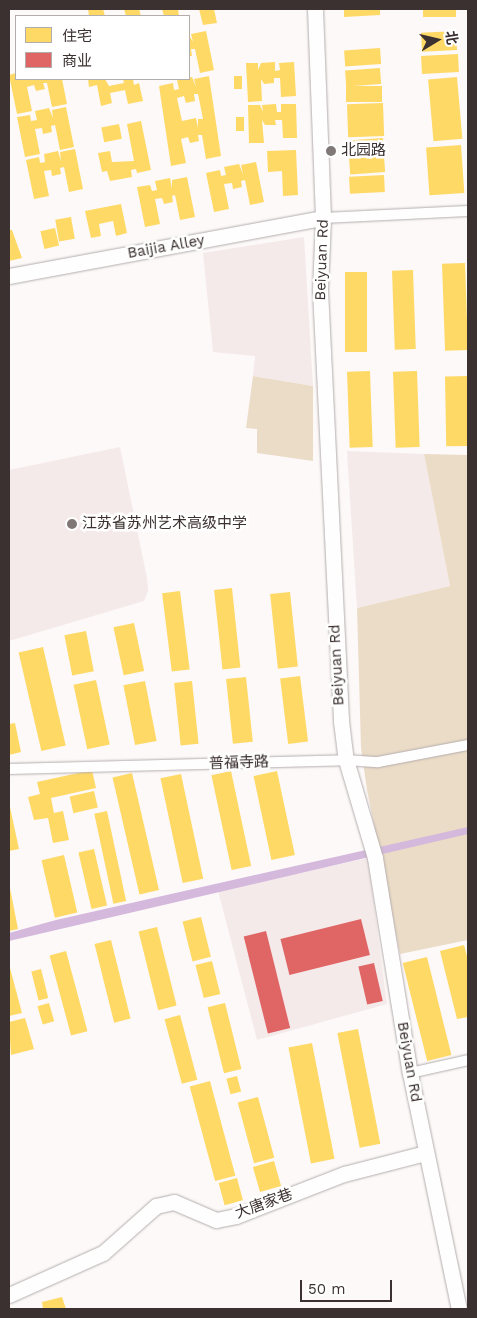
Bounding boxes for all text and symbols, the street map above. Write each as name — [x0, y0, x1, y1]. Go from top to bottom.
legend — [15, 15, 190, 80]
north arrow — [412, 15, 462, 65]
text: 住宅 — [62, 27, 92, 45]
text: 北 — [443, 29, 461, 46]
text: 商业 — [62, 52, 92, 70]
place label: 北园路 — [341, 142, 386, 160]
marker: 北园路 — [325, 145, 337, 157]
street label: Beiyuan Rd — [312, 219, 332, 301]
street label: Baijia Alley — [126, 231, 206, 263]
place label: 江苏省苏州艺术高级中学 — [82, 515, 247, 533]
marker: 江苏省苏州艺术高级中学 — [66, 518, 78, 530]
street label: Beiyuan Rd — [326, 624, 348, 706]
street label: 普福寺路 — [209, 753, 269, 773]
street label: Beiyuan Rd — [393, 1020, 425, 1104]
street label: 大唐家巷 — [233, 1185, 295, 1223]
scale bar — [302, 1270, 394, 1302]
text: 50 m — [308, 1280, 345, 1298]

